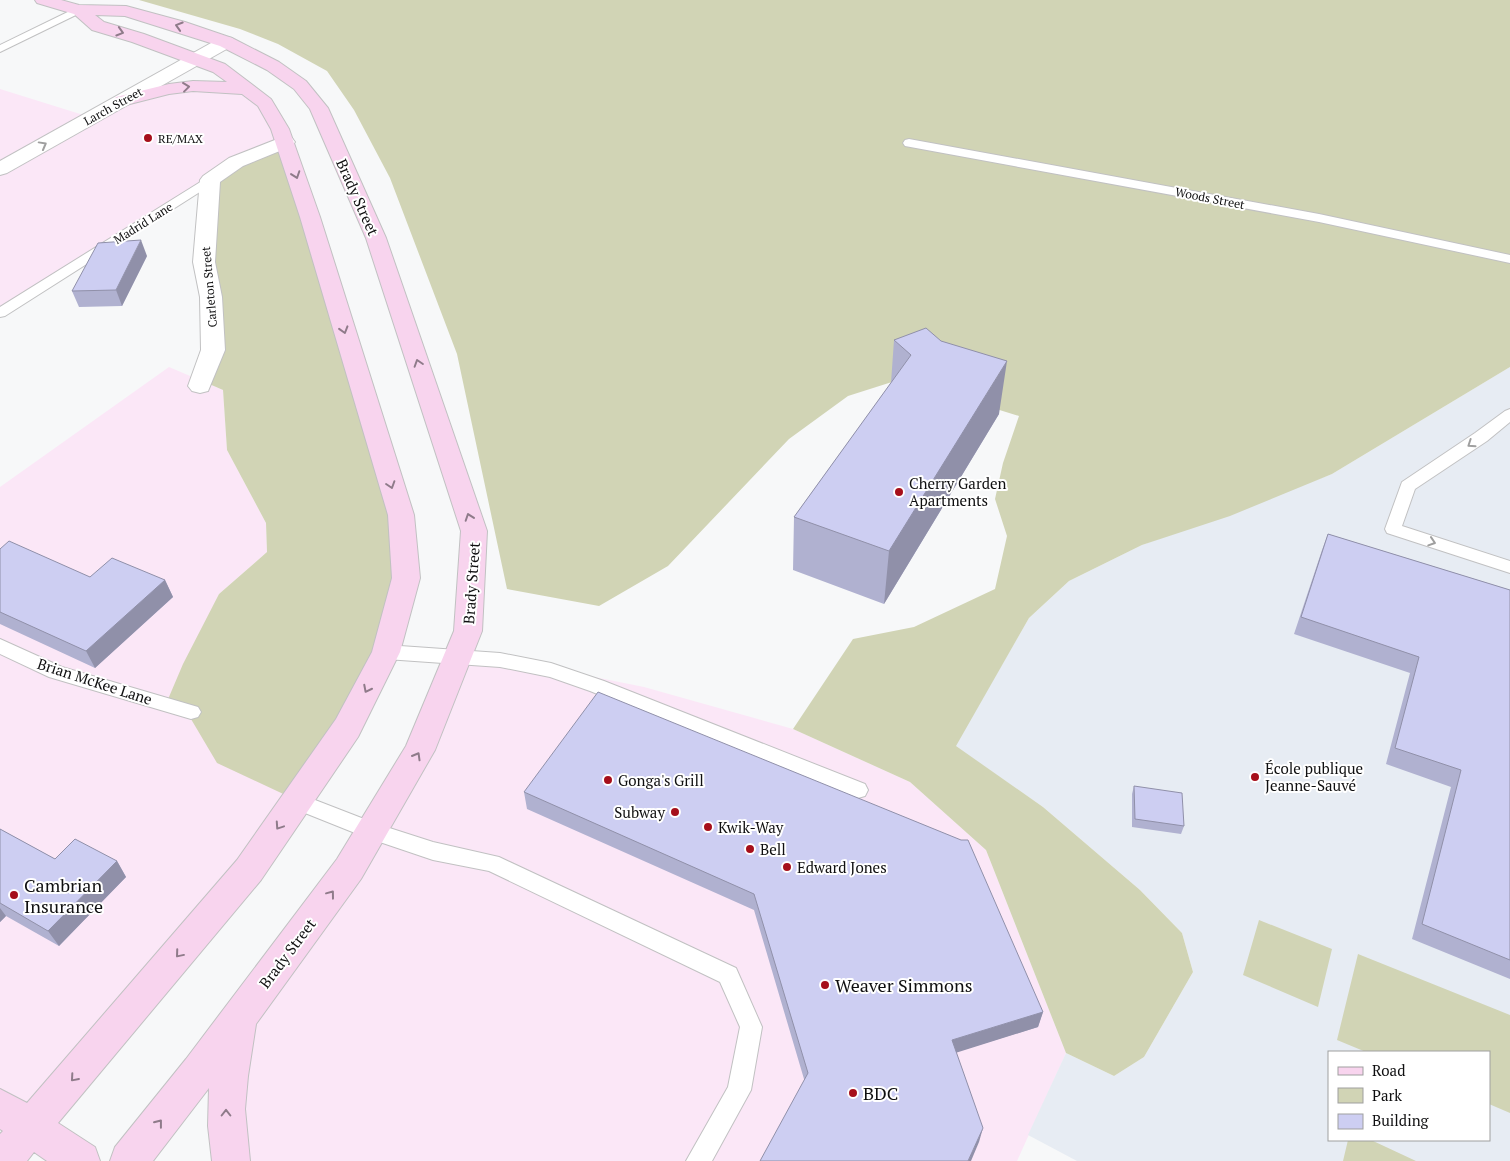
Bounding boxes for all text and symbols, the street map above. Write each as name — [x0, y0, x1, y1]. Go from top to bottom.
one-way arrow — [176, 22, 184, 32]
one-way arrow — [115, 27, 124, 37]
one-way arrow — [183, 82, 191, 93]
street label: Larch Street — [81, 83, 145, 128]
place label: RE/MAX — [158, 131, 203, 146]
marker: RE/MAX — [142, 132, 154, 144]
one-way arrow — [37, 141, 46, 151]
street label: Brady Street — [332, 155, 384, 239]
one-way arrow — [290, 170, 300, 178]
street label: Woods Street — [1174, 184, 1247, 212]
street label: Madrid Lane — [111, 199, 175, 247]
street label: Carleton Street — [198, 245, 220, 328]
one-way arrow — [338, 325, 348, 334]
one-way arrow — [413, 359, 423, 368]
one-way arrow — [1468, 437, 1477, 447]
place label: Cherry Garden Apartments — [909, 473, 1007, 510]
one-way arrow — [386, 481, 396, 489]
marker: Cherry Garden Apartments — [893, 486, 905, 498]
one-way arrow — [465, 514, 475, 522]
one-way arrow — [1428, 536, 1436, 546]
street label: Brady Street — [458, 541, 484, 625]
street label: Brian McKee Lane — [35, 653, 155, 709]
one-way arrow — [363, 684, 373, 693]
one-way arrow — [410, 753, 420, 762]
place label: École publique Jeanne-Sauvé — [1265, 758, 1363, 795]
place label: Gonga's Grill — [618, 770, 704, 790]
marker: École publique Jeanne-Sauvé — [1249, 771, 1261, 783]
marker: Gonga's Grill — [602, 774, 614, 786]
place label: Subway — [614, 802, 665, 822]
marker: Subway — [669, 806, 681, 818]
place label: Kwik-Way — [718, 817, 784, 837]
one-way arrow — [276, 821, 286, 830]
marker: Kwik-Way — [702, 821, 714, 833]
place label: Bell — [760, 839, 786, 859]
marker: Bell — [744, 843, 756, 855]
place label: Edward Jones — [797, 857, 887, 877]
marker: Edward Jones — [781, 861, 793, 873]
place label: Cambrian Insurance — [24, 873, 103, 918]
marker: Cambrian Insurance — [8, 889, 20, 901]
one-way arrow — [325, 890, 334, 900]
street label: Brady Street — [254, 914, 320, 992]
one-way arrow — [176, 948, 185, 957]
place label: Weaver Simmons — [835, 973, 973, 997]
marker: Weaver Simmons — [819, 979, 831, 991]
legend — [1328, 1051, 1490, 1141]
text: Road — [1372, 1060, 1405, 1080]
one-way arrow — [71, 1072, 80, 1081]
place label: BDC — [863, 1081, 898, 1105]
text: Park — [1372, 1085, 1402, 1105]
marker: BDC — [847, 1087, 859, 1099]
one-way arrow — [221, 1108, 231, 1116]
text: Building — [1372, 1110, 1430, 1130]
one-way arrow — [154, 1120, 162, 1129]

